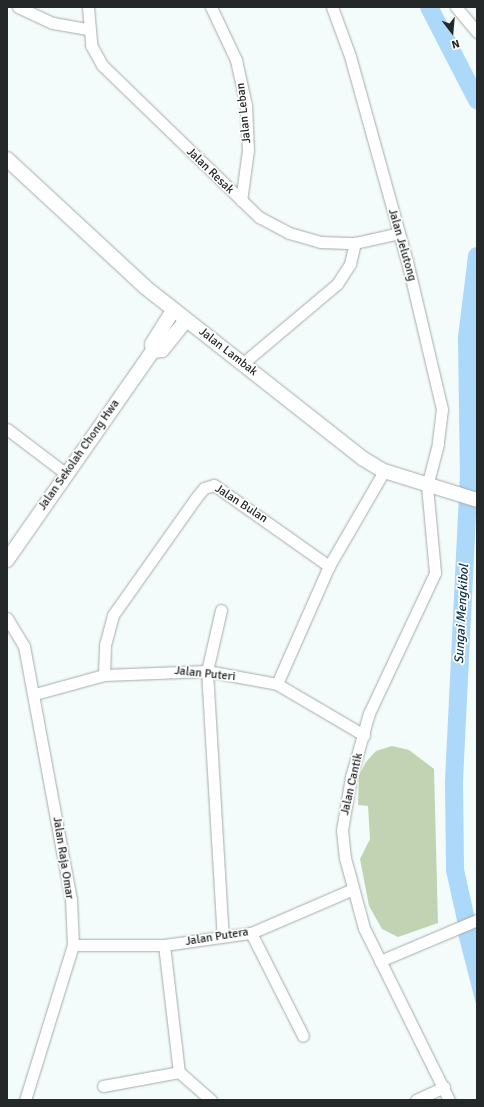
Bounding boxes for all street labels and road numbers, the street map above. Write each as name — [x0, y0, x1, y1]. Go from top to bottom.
street label: Jalan Leban — [234, 82, 254, 144]
street label: Jalan Resak — [183, 145, 237, 197]
street label: Jalan Jelutong — [385, 207, 419, 283]
street label: Jalan Lambak — [196, 325, 260, 379]
street label: Jalan Sekolah Chong Hwa — [35, 397, 123, 513]
street label: Jalan Bulan — [212, 482, 270, 526]
street label: Jalan Puteri — [174, 664, 236, 684]
street label: Jalan Cantik — [338, 752, 366, 816]
street label: Jalan Raja Omar — [49, 816, 77, 900]
street label: Jalan Putera — [184, 925, 250, 949]

